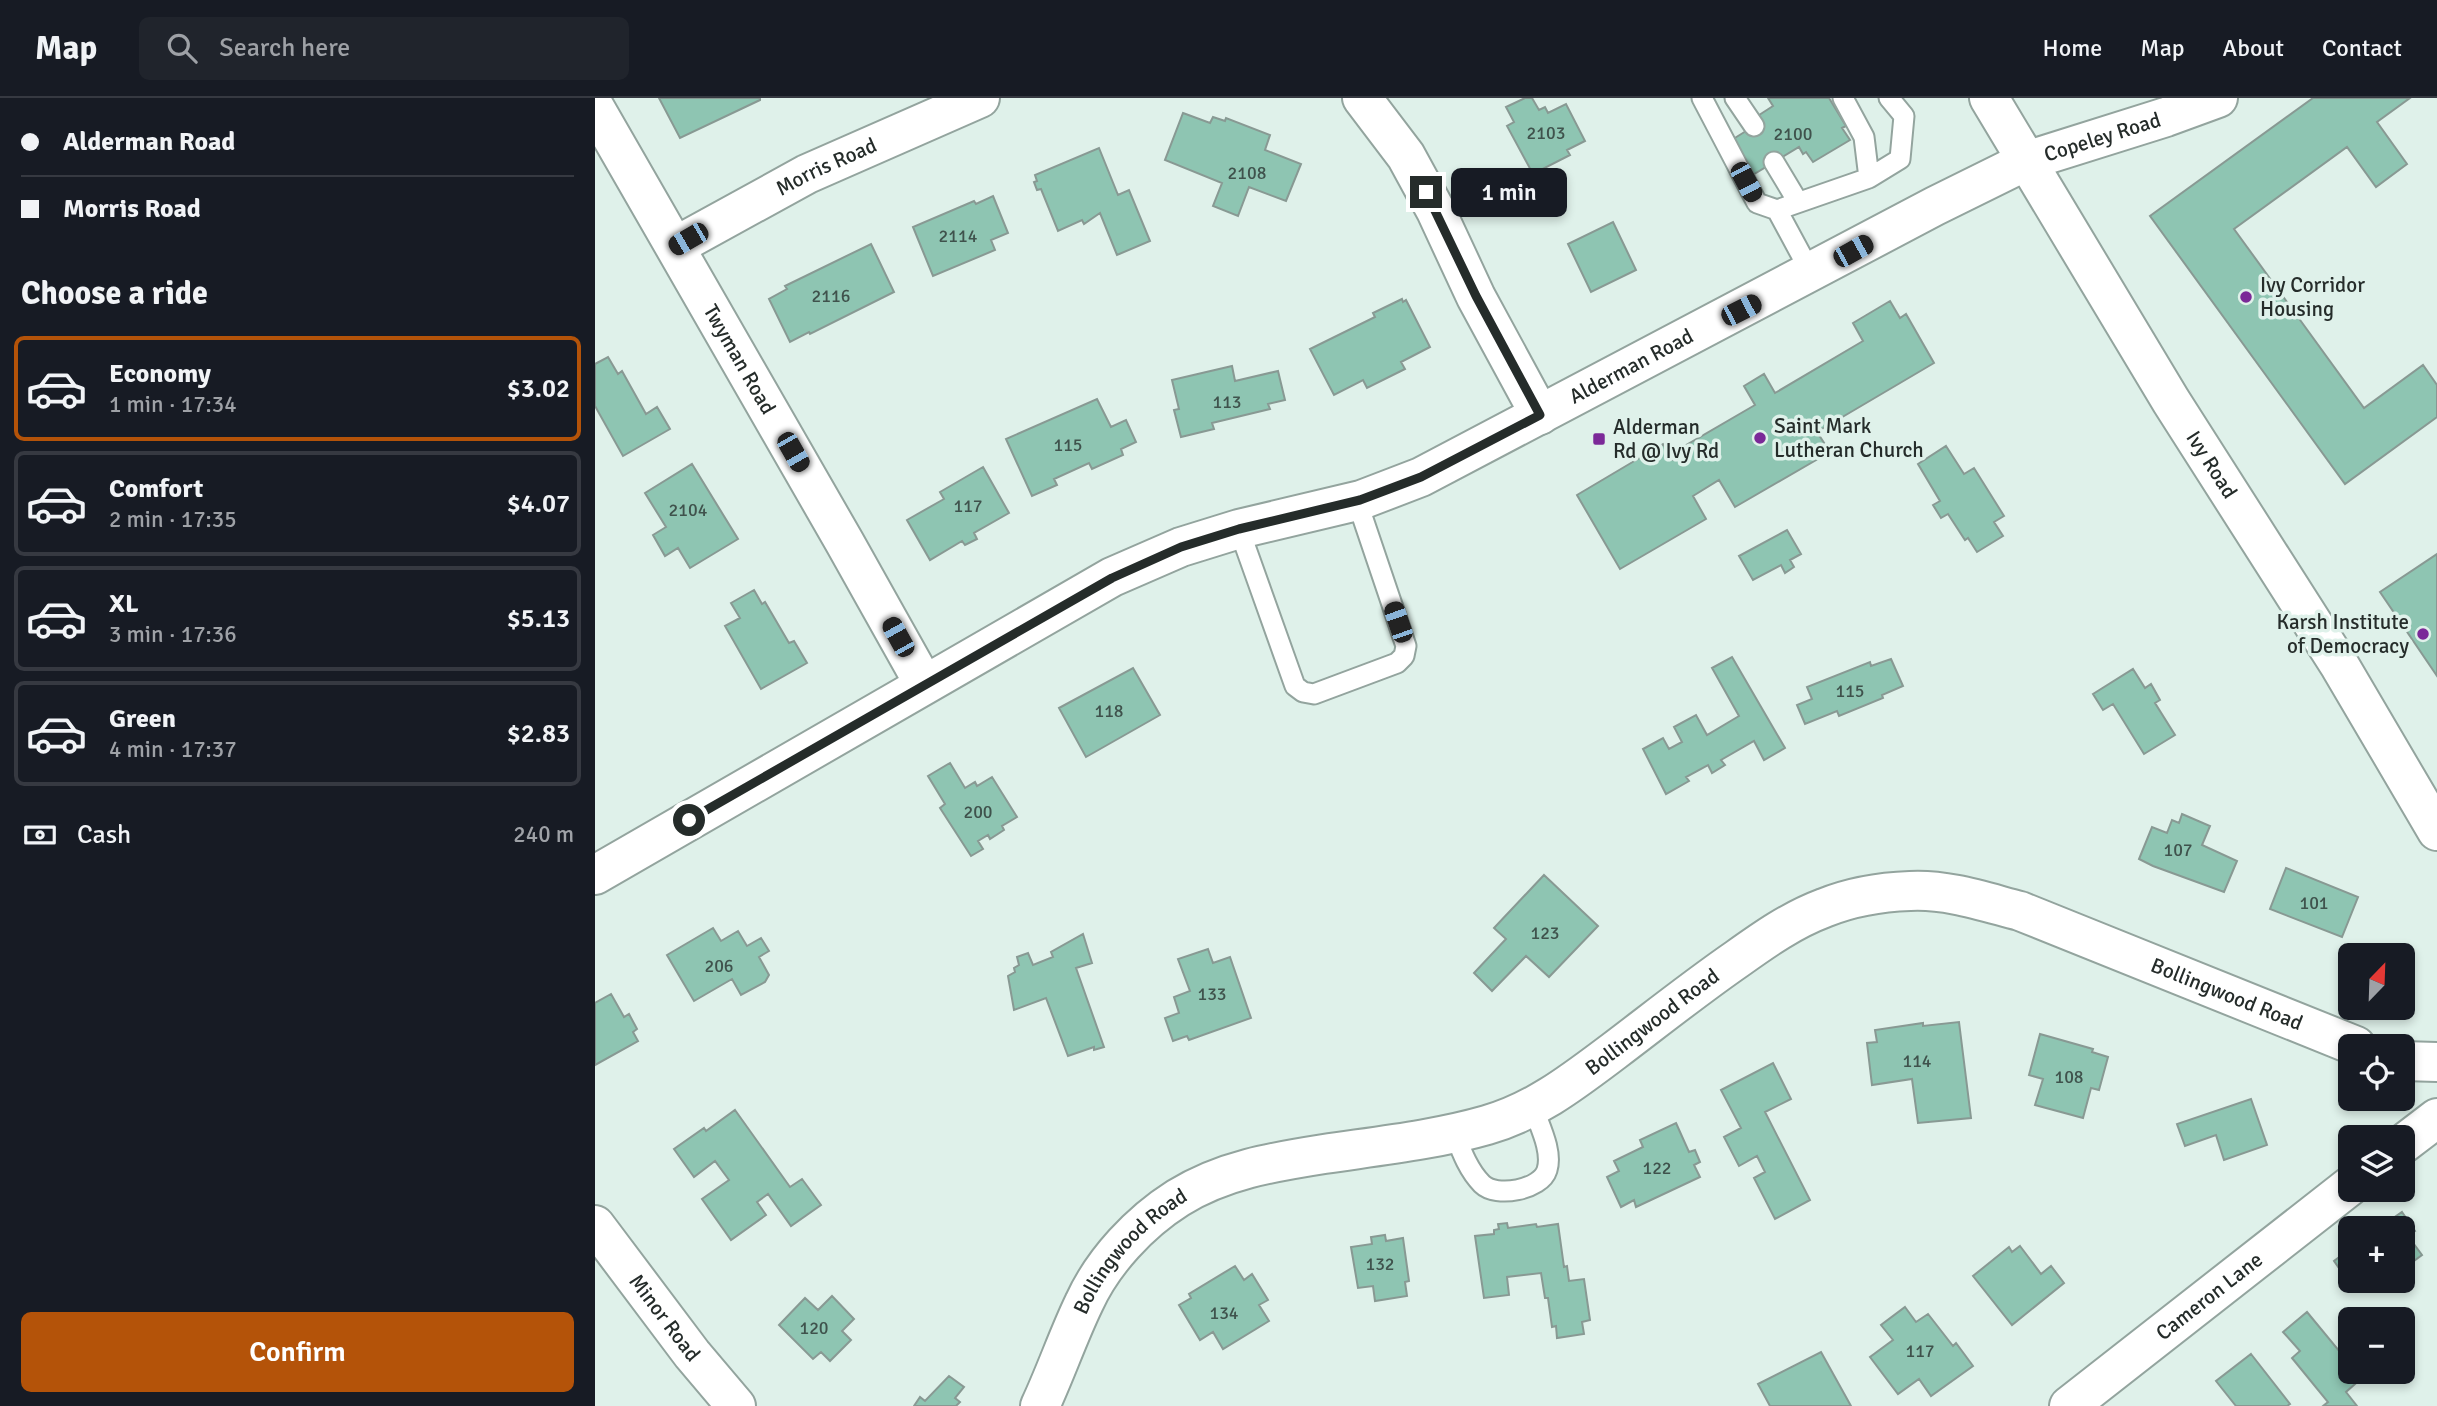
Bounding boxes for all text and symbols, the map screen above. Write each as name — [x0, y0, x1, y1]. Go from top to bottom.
search box — [139, 17, 629, 80]
text: Map — [35, 28, 97, 69]
icon: search — [163, 29, 201, 67]
text: Search here — [219, 32, 350, 64]
text: Home — [2042, 33, 2102, 63]
text: Map — [2140, 33, 2185, 63]
text: About — [2223, 33, 2284, 63]
text: Contact — [2322, 33, 2402, 63]
street label: Copeley Road — [2041, 106, 2164, 168]
house number: 2103 — [1527, 122, 1565, 144]
house number: 2100 — [1774, 123, 1812, 145]
text: Alderman Road — [63, 126, 235, 158]
street label: Morris Road — [771, 132, 881, 202]
car — [1727, 159, 1766, 205]
house number: 2108 — [1228, 162, 1266, 184]
callout: 1 min — [1451, 168, 1566, 217]
route end — [1410, 176, 1442, 208]
text: 1 min — [1481, 178, 1537, 207]
text: Morris Road — [63, 193, 201, 225]
car — [665, 219, 712, 259]
house number: 2114 — [939, 225, 978, 247]
car — [1830, 232, 1877, 270]
place label: Ivy Corridor Housing — [2260, 272, 2365, 322]
text: Choose a ride — [21, 274, 208, 313]
house number: 2116 — [812, 285, 850, 307]
marker: Ivy Corridor Housing — [2238, 289, 2254, 305]
car — [1718, 291, 1765, 329]
street label: Twyman Road — [698, 300, 781, 419]
street label: Alderman Road — [1565, 323, 1698, 410]
icon: car — [25, 357, 88, 420]
text: Economy — [109, 358, 211, 390]
text: $3.02 — [507, 373, 570, 405]
text: 1 min · 17:34 — [109, 390, 237, 419]
house number: 113 — [1212, 391, 1242, 413]
place label: Saint Mark Lutheran Church — [1774, 413, 1924, 463]
place label: Alderman Rd @ Ivy Rd — [1613, 414, 1719, 464]
street label: Ivy Road — [2180, 426, 2243, 503]
car — [774, 429, 813, 475]
marker: Saint Mark Lutheran Church — [1752, 430, 1768, 446]
marker: Alderman Rd @ Ivy Rd — [1591, 431, 1607, 447]
house number: 115 — [1053, 434, 1083, 456]
icon: car — [25, 472, 88, 535]
text: Comfort — [109, 473, 203, 505]
text: $4.07 — [507, 488, 570, 520]
house number: 117 — [953, 495, 983, 517]
house number: 2104 — [669, 499, 708, 521]
text: 2 min · 17:35 — [109, 505, 237, 534]
icon: car — [25, 587, 88, 650]
text: XL — [109, 588, 139, 620]
car — [1382, 599, 1415, 645]
text: $5.13 — [507, 603, 570, 635]
place label: Karsh Institute of Democracy — [2276, 609, 2409, 659]
car — [879, 614, 918, 660]
text: 3 min · 17:36 — [109, 620, 237, 649]
marker: Karsh Institute of Democracy — [2415, 626, 2431, 642]
house number: 115 — [1835, 680, 1865, 702]
house number: 118 — [1094, 700, 1124, 722]
icon: car — [25, 702, 88, 765]
text: Green — [109, 703, 176, 735]
text: $2.83 — [507, 718, 570, 750]
text: 4 min · 17:37 — [109, 735, 237, 764]
house number: 200 — [963, 801, 993, 823]
route start — [673, 804, 705, 836]
icon: cash — [21, 816, 59, 854]
text: Cash — [77, 819, 131, 851]
text: 240 m — [513, 820, 574, 849]
house number: 107 — [2163, 839, 2193, 861]
house number: 101 — [2299, 892, 2329, 914]
house number: 123 — [1530, 922, 1560, 944]
north arrow — [2338, 943, 2415, 1020]
map controls — [2338, 943, 2415, 1384]
street label: Bollingwood Road — [2147, 952, 2307, 1036]
house number: 206 — [704, 955, 734, 977]
street label: Bollingwood Road — [1580, 963, 1724, 1081]
house number: 133 — [1197, 983, 1227, 1005]
button: locate — [2338, 1034, 2415, 1111]
house number: 114 — [1902, 1050, 1932, 1072]
house number: 108 — [2054, 1066, 2084, 1088]
button: layers — [2338, 1125, 2415, 1202]
house number: 122 — [1642, 1157, 1672, 1179]
street label: Bollingwood Road — [1068, 1183, 1192, 1318]
button: + — [2338, 1216, 2415, 1293]
street label: Cameron Lane — [2151, 1247, 2268, 1346]
house number: 132 — [1365, 1253, 1395, 1275]
street label: Minor Road — [624, 1269, 706, 1367]
house number: 134 — [1209, 1302, 1239, 1324]
button: − — [2338, 1307, 2415, 1384]
button: Confirm — [21, 1312, 574, 1392]
house number: 120 — [799, 1317, 829, 1339]
house number: 117 — [1905, 1340, 1935, 1362]

